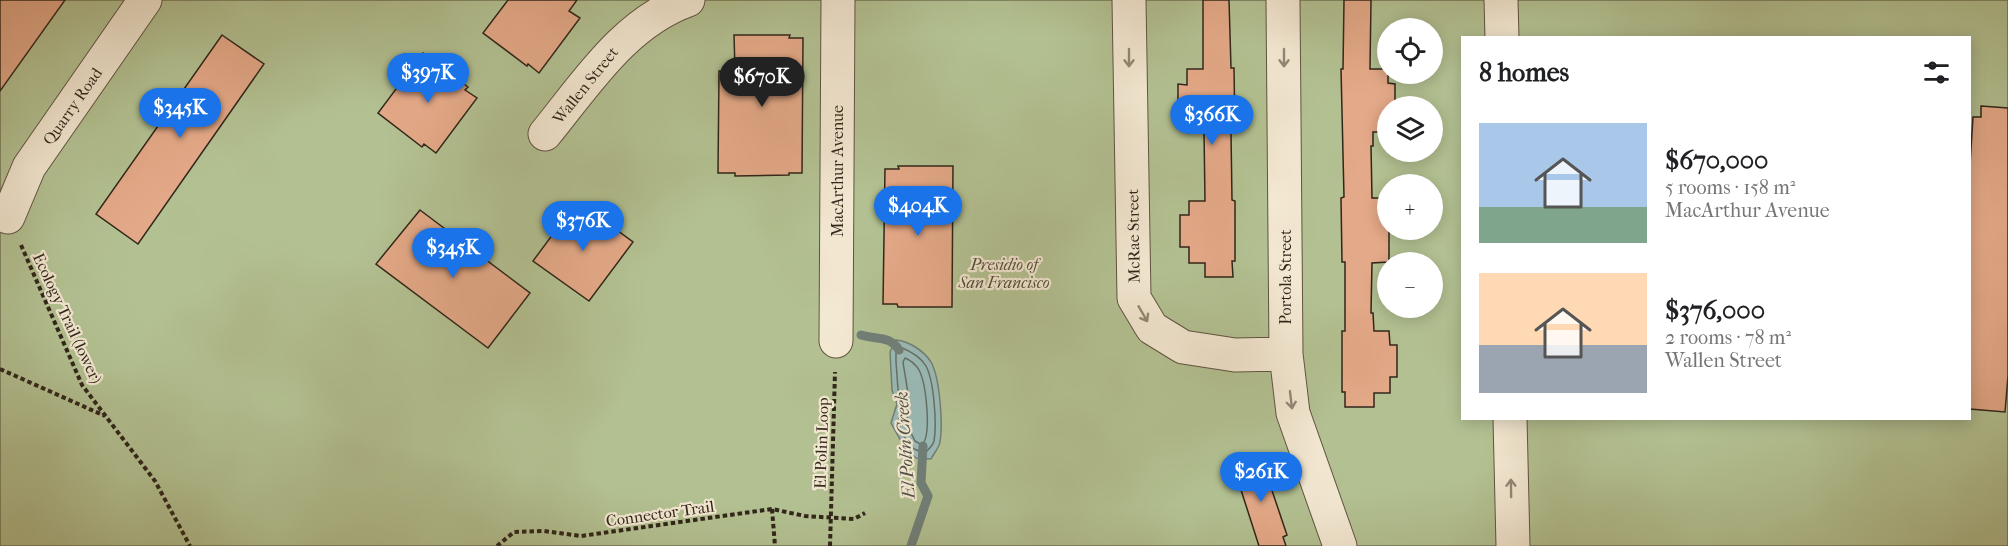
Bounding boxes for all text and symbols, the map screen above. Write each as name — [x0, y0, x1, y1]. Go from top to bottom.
map controls — [1377, 18, 1443, 318]
button: locate — [1377, 18, 1443, 84]
street label: Wallen Street — [548, 43, 622, 128]
one-way arrow — [1123, 48, 1135, 68]
one-way arrow — [1278, 48, 1290, 68]
pin: $397K — [386, 53, 470, 104]
icon: filters — [1920, 56, 1953, 89]
pin: $670K — [720, 57, 804, 108]
text: 8 homes — [1479, 57, 1569, 88]
text: $397K — [401, 61, 455, 84]
street label: Quarry Road — [39, 64, 106, 149]
text: $670K — [734, 65, 790, 88]
pin: $345K — [138, 88, 222, 139]
pin: $366K — [1170, 95, 1254, 146]
text: $345K — [153, 96, 207, 119]
button: layers — [1377, 96, 1443, 162]
text: $366K — [1184, 103, 1240, 126]
street label: MacArthur Avenue — [828, 105, 847, 237]
text: $670,000 — [1665, 145, 1768, 176]
icon: home — [1527, 147, 1599, 219]
button: + — [1377, 174, 1443, 240]
text: 5 rooms · 158 m² — [1665, 176, 1795, 199]
pin: $404K — [876, 186, 960, 237]
street label: McRae Street — [1123, 188, 1144, 283]
text: $404K — [888, 194, 948, 217]
text: MacArthur Avenue — [1665, 199, 1830, 222]
pin: $376K — [541, 201, 625, 252]
text: $376K — [556, 209, 610, 232]
pin: $345K — [411, 228, 495, 279]
street label: Portola Street — [1276, 229, 1295, 325]
text: $345K — [426, 236, 480, 259]
street label: Ecology Trail (lower) — [29, 250, 106, 386]
button: − — [1377, 252, 1443, 318]
park label: Presidio of San Francisco — [958, 255, 1050, 292]
text: $376,000 — [1665, 295, 1765, 326]
icon: home — [1527, 297, 1599, 369]
one-way arrow — [1137, 305, 1149, 322]
text: 2 rooms · 78 m² — [1665, 326, 1791, 349]
text: Wallen Street — [1665, 349, 1782, 372]
one-way arrow — [1286, 390, 1297, 410]
water label: El Polín Creek — [891, 391, 920, 500]
street label: El Polin Loop — [810, 397, 833, 489]
pin: $261K — [1219, 452, 1303, 503]
text: $261K — [1234, 460, 1288, 483]
one-way arrow — [1506, 478, 1517, 498]
street label: Connector Trail — [605, 496, 716, 531]

